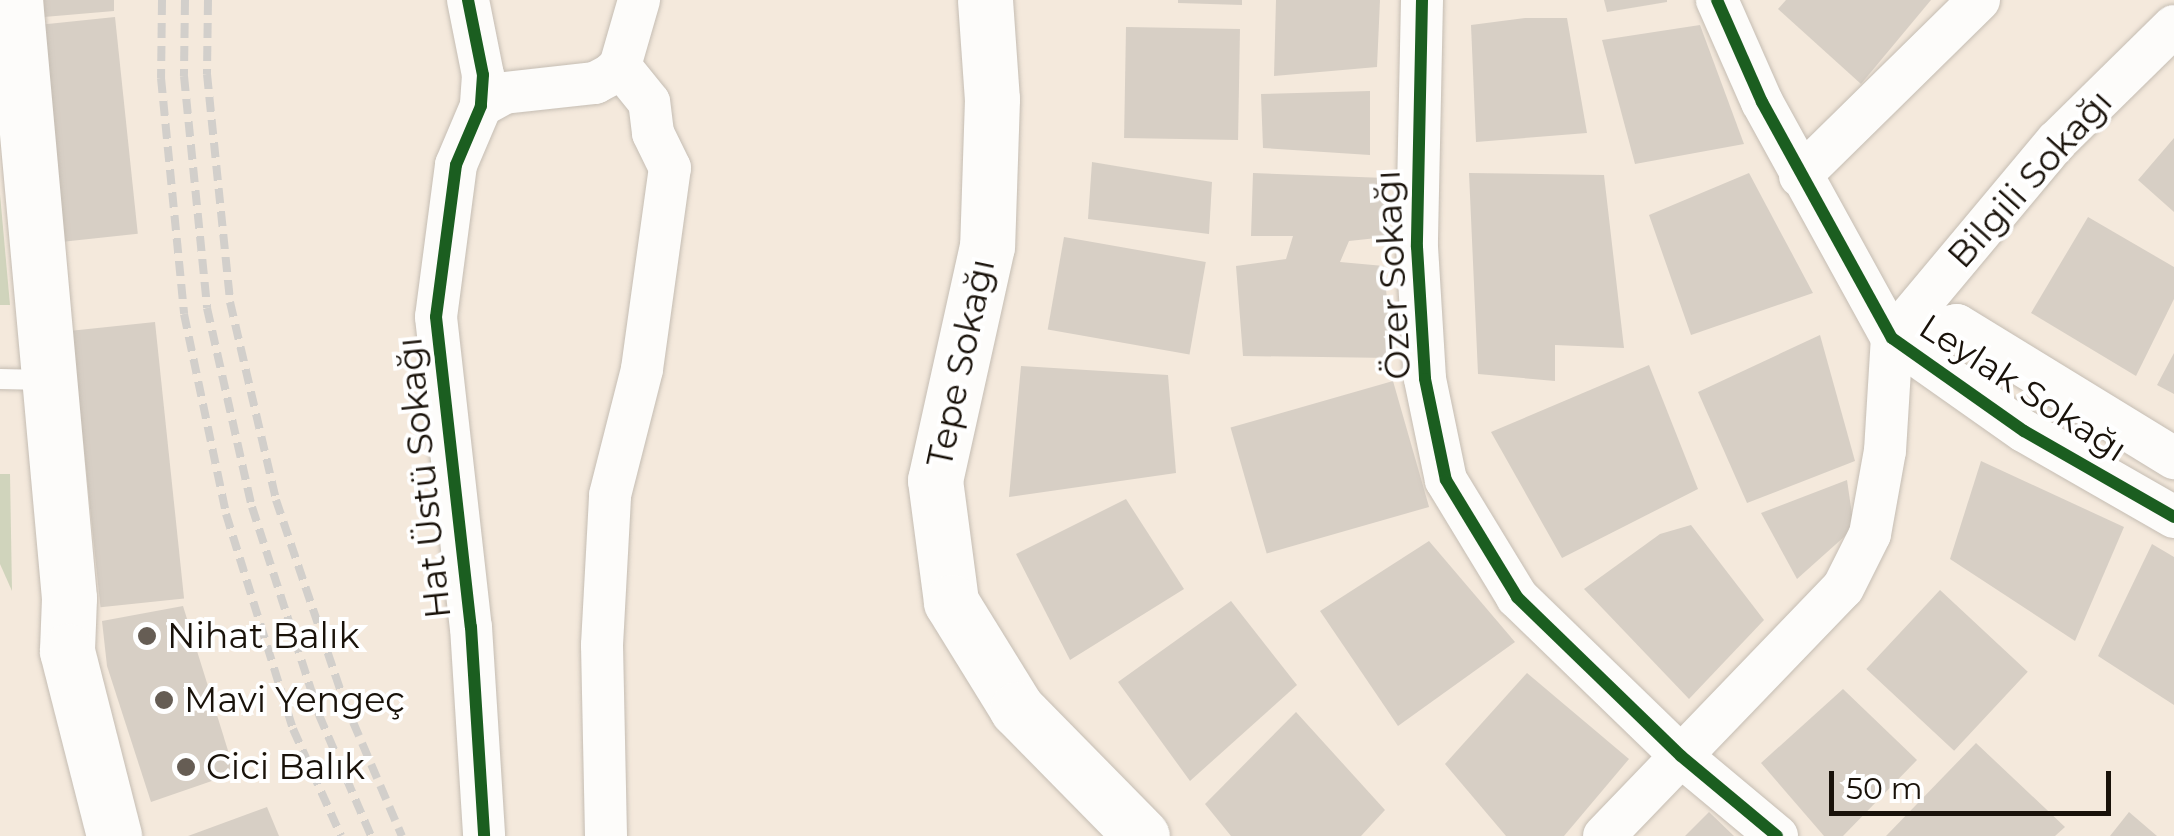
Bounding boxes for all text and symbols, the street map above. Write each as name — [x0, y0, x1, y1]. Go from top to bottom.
street label: Bilgili Sokağı — [1939, 81, 2121, 277]
street label: Özer Sokağı — [1367, 169, 1419, 381]
street label: Tepe Sokağı — [918, 255, 1004, 471]
street label: Leylak Sokağı — [1912, 305, 2134, 471]
street label: Hat Üstü Sokağı — [388, 335, 460, 621]
place label: Nihat Balık — [167, 615, 359, 657]
marker: Nihat Balık — [136, 625, 158, 647]
place label: Mavi Yengeç — [184, 679, 405, 721]
marker: Mavi Yengeç — [153, 689, 175, 711]
place label: Cici Balık — [206, 746, 365, 788]
scale bar — [1834, 751, 2116, 813]
marker: Cici Balık — [175, 756, 197, 778]
text: 50 m — [1846, 770, 1923, 807]

